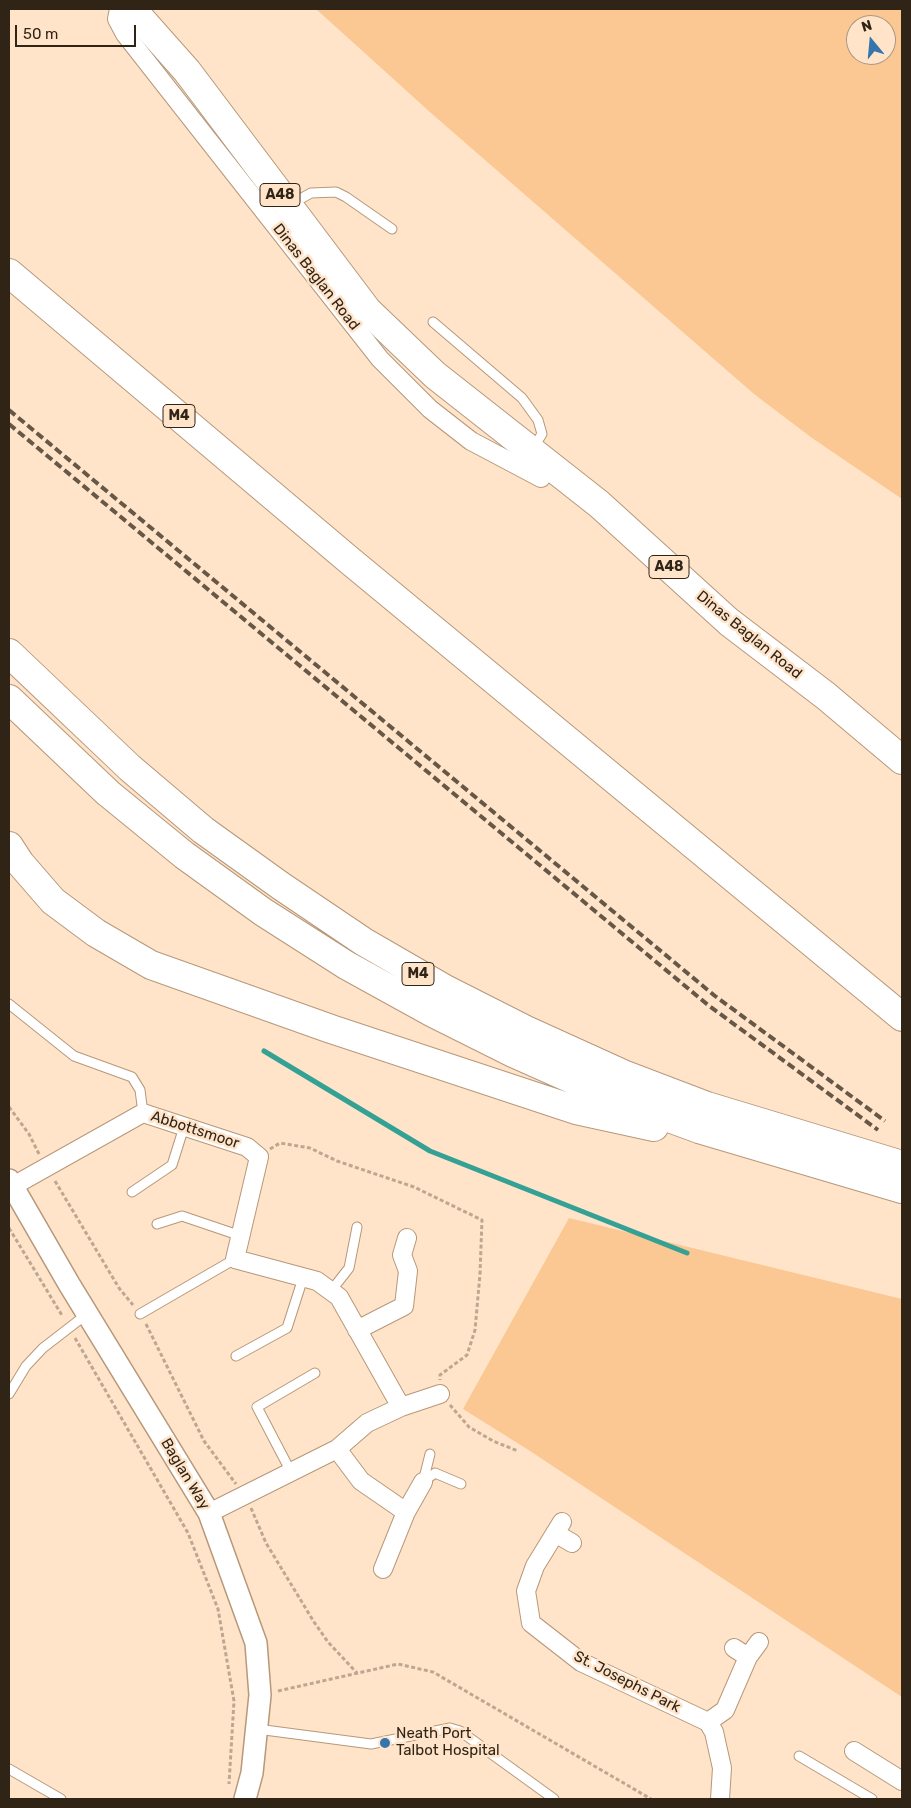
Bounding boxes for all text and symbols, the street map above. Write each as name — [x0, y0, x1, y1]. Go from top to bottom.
scale bar — [18, 15, 139, 47]
north arrow — [846, 15, 896, 65]
text: N — [859, 17, 874, 36]
text: 50 m — [23, 25, 58, 43]
road number: A48 — [260, 184, 300, 206]
street label: Dinas Baglan Road — [269, 220, 363, 334]
road number: M4 — [163, 404, 195, 428]
road number: A48 — [649, 556, 689, 578]
street label: Dinas Baglan Road — [693, 587, 805, 683]
road number: M4 — [402, 962, 434, 986]
street label: Abbottsmoor — [148, 1107, 242, 1153]
street label: Baglan Way — [157, 1435, 213, 1513]
street label: St. Josephs Park — [571, 1647, 683, 1717]
place label: Neath Port Talbot Hospital — [396, 1725, 500, 1760]
marker: Neath Port Talbot Hospital — [378, 1736, 392, 1750]

